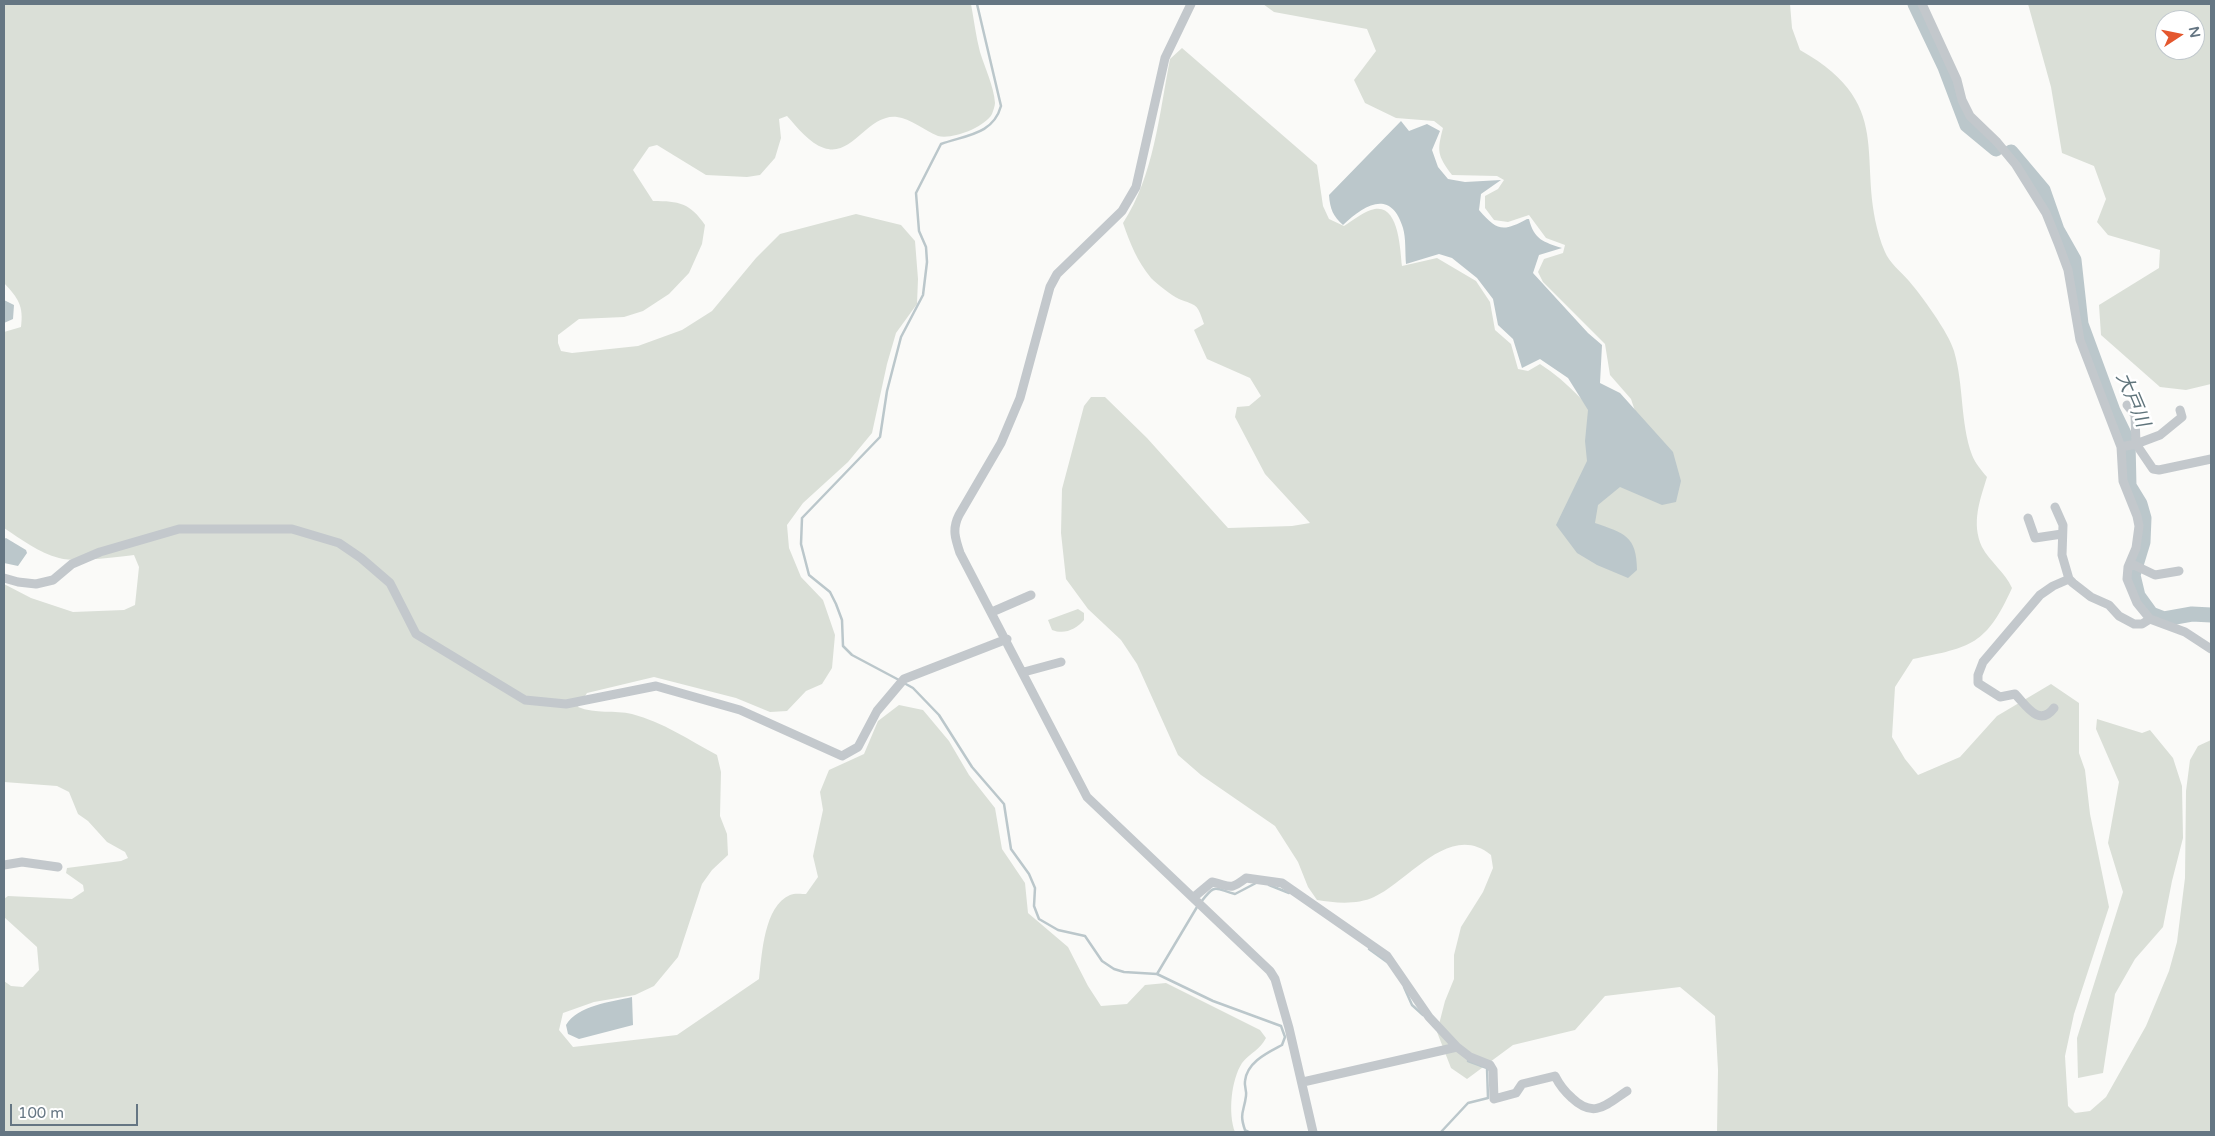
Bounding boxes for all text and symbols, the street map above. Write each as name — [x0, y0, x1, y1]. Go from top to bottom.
north arrow — [2155, 10, 2205, 60]
text: N — [2185, 25, 2204, 39]
water label: 大戸川 — [2110, 369, 2154, 431]
scale bar — [12, 1094, 140, 1126]
text: 100 m — [18, 1104, 64, 1122]

